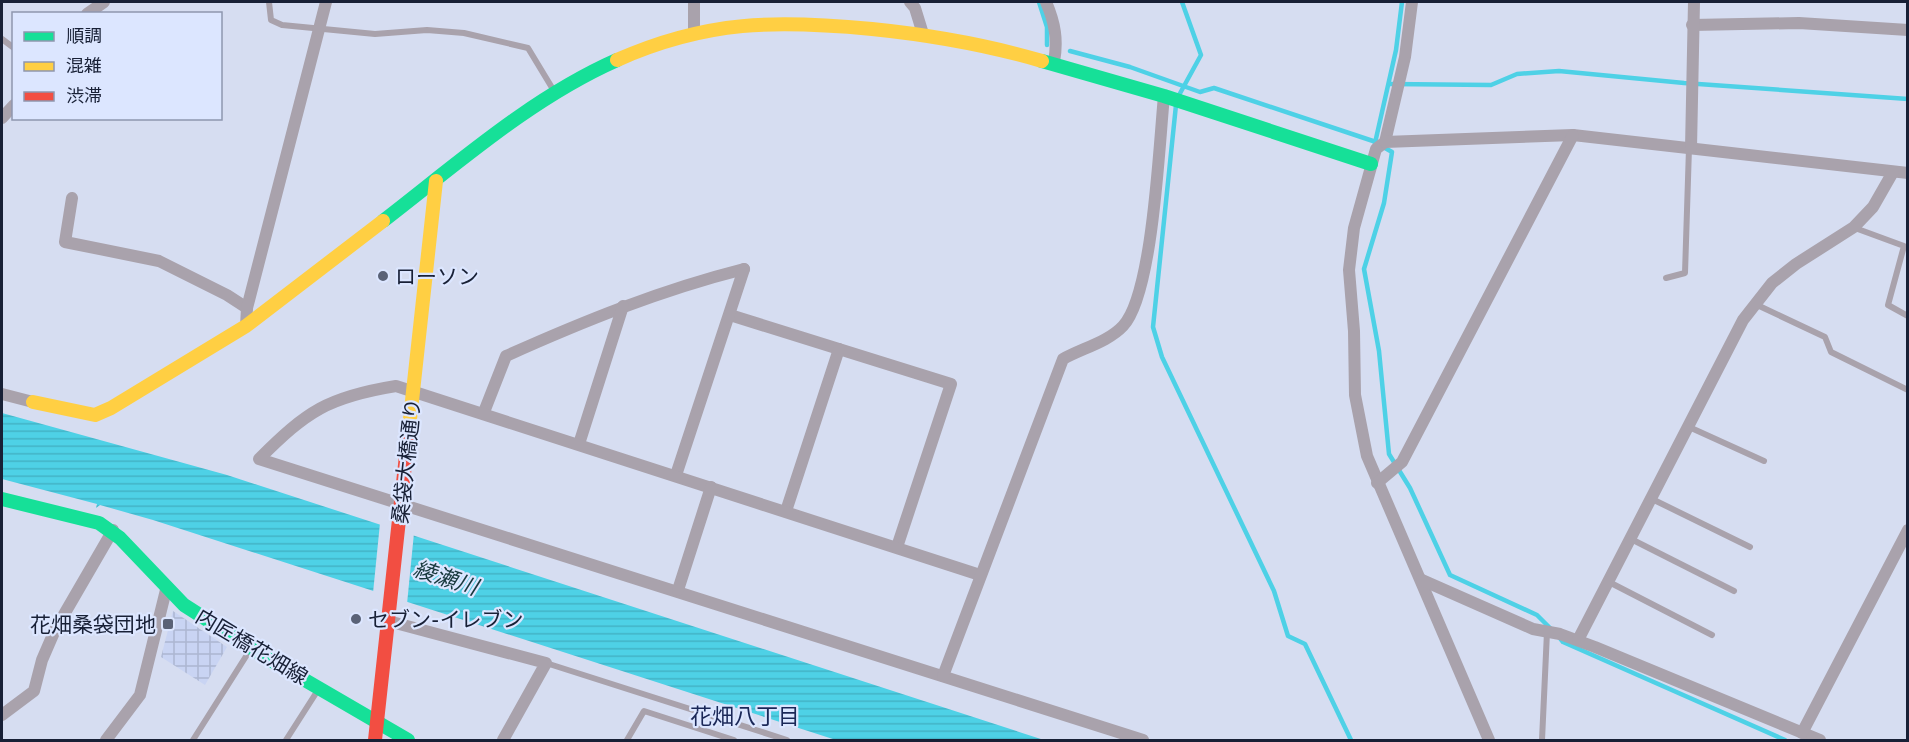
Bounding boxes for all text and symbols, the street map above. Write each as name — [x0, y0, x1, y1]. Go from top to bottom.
legend — [12, 12, 222, 120]
text: 順調 — [66, 24, 102, 47]
text: 混雑 — [66, 54, 102, 77]
text: 渋滞 — [66, 84, 102, 107]
place label: ローソン — [395, 262, 479, 290]
marker: ローソン — [376, 269, 390, 283]
street label: 桑袋大橋通り — [385, 397, 427, 525]
water label: 綾瀬川 — [410, 553, 484, 602]
street label: 内匠橋花畑線 — [191, 602, 313, 690]
place label: セブン-イレブン — [368, 605, 523, 633]
place label: 花畑桑袋団地 — [30, 610, 156, 638]
marker: セブン-イレブン — [349, 612, 363, 626]
marker: 花畑桑袋団地 — [161, 617, 175, 631]
district label: 花畑八丁目 — [690, 701, 800, 730]

